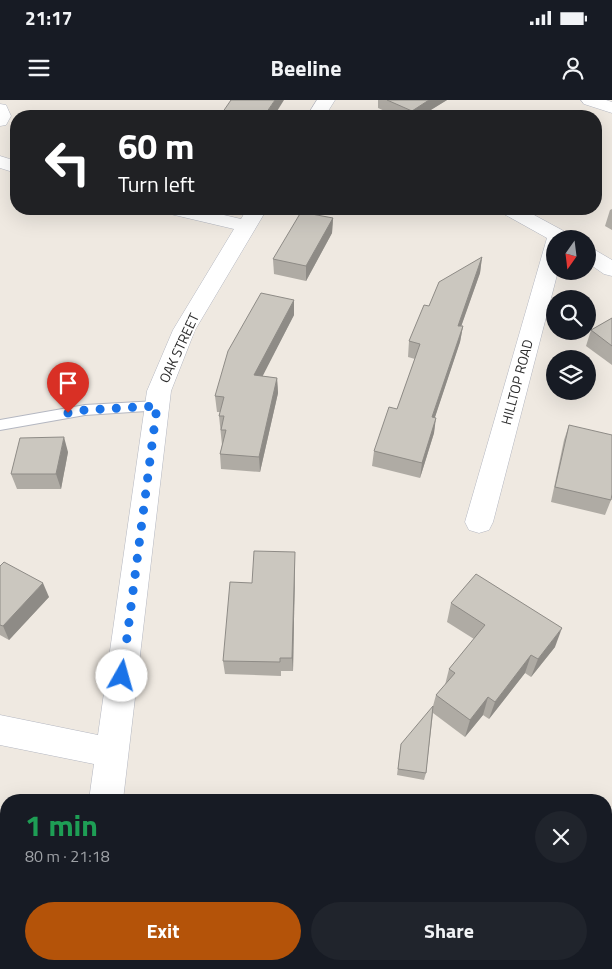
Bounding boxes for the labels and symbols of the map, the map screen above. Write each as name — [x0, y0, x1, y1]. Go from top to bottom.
north arrow — [546, 230, 596, 280]
street label: OAK STREET — [153, 309, 204, 386]
street label: HILLTOP ROAD — [495, 337, 538, 427]
pin — [47, 362, 89, 413]
position arrow — [95, 649, 147, 701]

